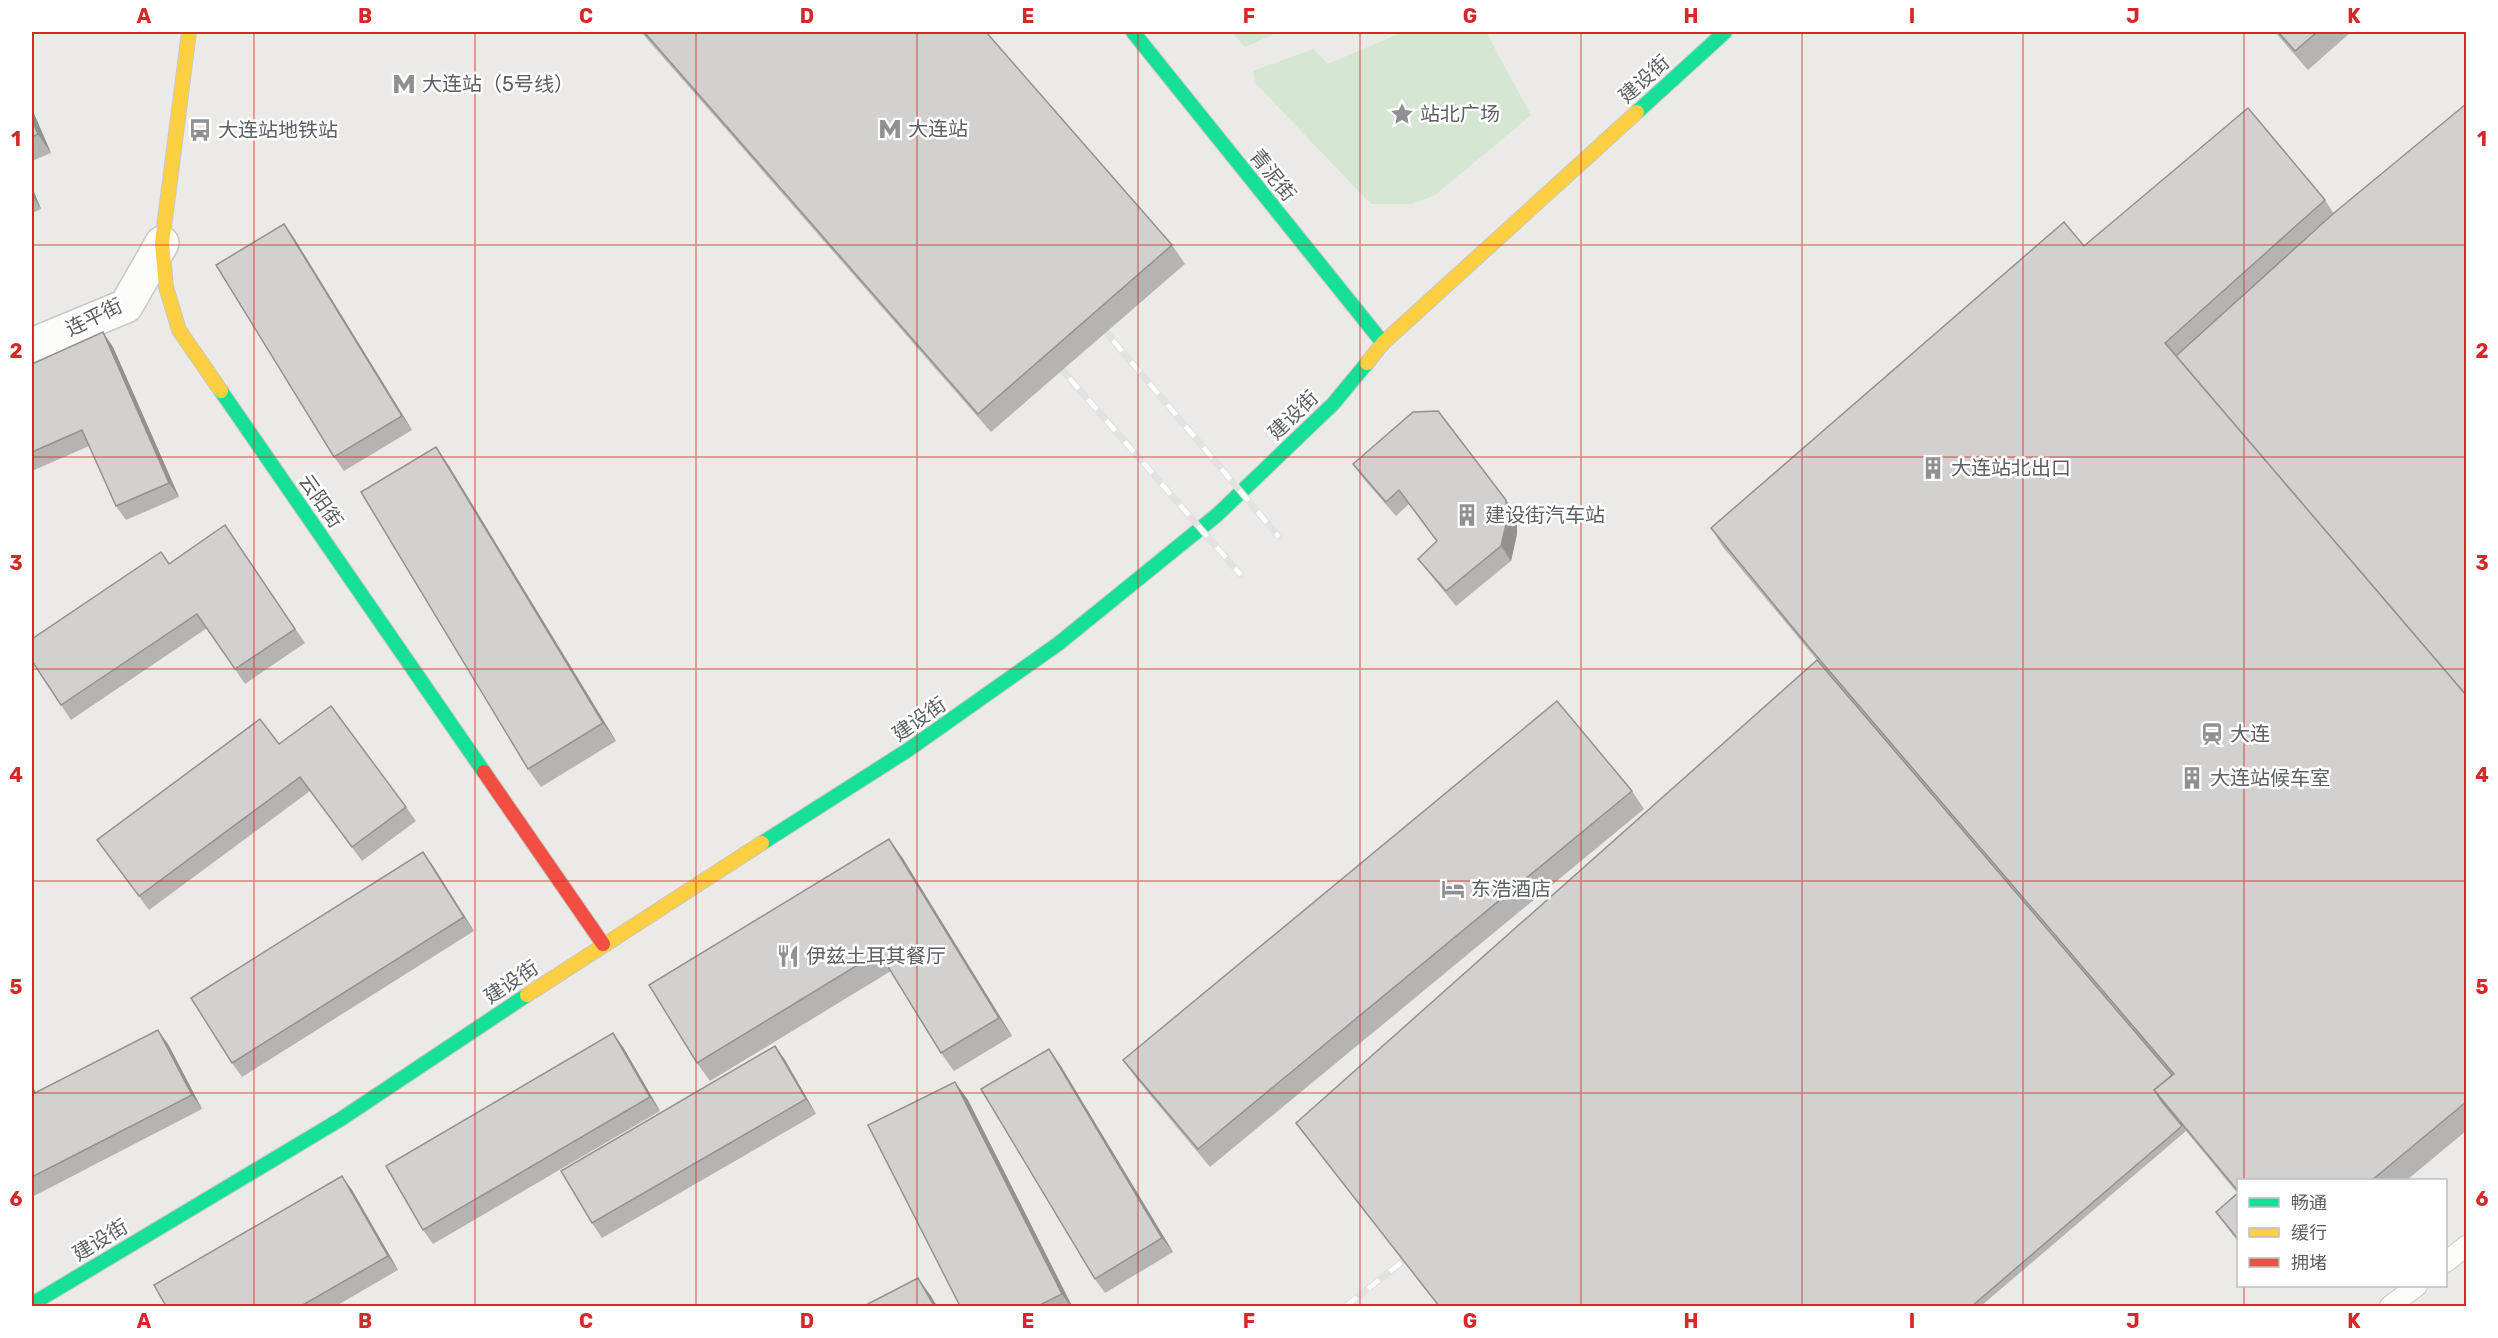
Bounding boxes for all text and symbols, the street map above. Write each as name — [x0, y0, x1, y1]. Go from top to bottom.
text: A — [137, 4, 152, 28]
text: B — [358, 4, 372, 28]
text: C — [579, 4, 593, 28]
text: D — [800, 4, 814, 28]
text: E — [1022, 4, 1034, 28]
text: F — [1243, 4, 1255, 28]
text: G — [1463, 4, 1477, 28]
text: H — [1684, 4, 1698, 28]
text: I — [1909, 4, 1915, 28]
text: J — [2126, 4, 2140, 28]
text: K — [2347, 4, 2361, 28]
street label: 建设街 — [1614, 50, 1674, 108]
metro station icon: 大连站（5号线） — [391, 71, 417, 97]
place label: 大连站（5号线） — [422, 72, 574, 96]
place icon: 站北广场 — [1389, 101, 1415, 127]
place label: 站北广场 — [1420, 102, 1500, 126]
metro station icon: 大连站 — [877, 116, 903, 142]
bus stop icon: 大连站地铁站 — [187, 117, 213, 143]
place label: 大连站 — [908, 117, 968, 141]
place label: 大连站地铁站 — [218, 118, 338, 142]
text: 1 — [11, 127, 21, 151]
text: 1 — [2477, 127, 2487, 151]
street label: 青泥街 — [1245, 144, 1301, 206]
street label: 连平街 — [62, 293, 126, 341]
text: 2 — [10, 339, 23, 363]
text: 2 — [2476, 339, 2489, 363]
street label: 建设街 — [1263, 386, 1323, 444]
building icon: 大连站北出口 — [1920, 455, 1946, 481]
place label: 大连站北出口 — [1951, 456, 2071, 480]
street label: 云阳街 — [294, 470, 348, 532]
building icon: 建设街汽车站 — [1454, 502, 1480, 528]
place label: 建设街汽车站 — [1485, 503, 1605, 527]
text: 3 — [9, 551, 23, 575]
text: 3 — [2475, 551, 2489, 575]
street label: 建设街 — [888, 692, 950, 746]
station icon: 大连 — [2199, 721, 2225, 747]
place label: 大连 — [2230, 722, 2270, 746]
text: 4 — [9, 763, 23, 787]
text: 4 — [2475, 763, 2489, 787]
building icon: 大连站候车室 — [2179, 765, 2205, 791]
place label: 大连站候车室 — [2210, 766, 2330, 790]
hotel icon: 东浩酒店 — [1440, 876, 1466, 902]
place label: 东浩酒店 — [1471, 877, 1551, 901]
restaurant icon: 伊兹土耳其餐厅 — [775, 943, 801, 969]
place label: 伊兹土耳其餐厅 — [806, 944, 946, 968]
street label: 建设街 — [479, 955, 543, 1009]
text: 5 — [10, 975, 23, 999]
text: 5 — [2476, 975, 2489, 999]
legend — [2237, 1179, 2447, 1287]
text: 6 — [9, 1187, 23, 1211]
text: 6 — [2475, 1187, 2489, 1211]
text: 畅通 — [2291, 1192, 2327, 1214]
street label: 建设街 — [68, 1214, 132, 1266]
text: 缓行 — [2291, 1222, 2327, 1244]
text: 拥堵 — [2291, 1252, 2327, 1274]
text: A — [137, 1309, 152, 1333]
text: B — [358, 1309, 372, 1333]
text: C — [579, 1309, 593, 1333]
text: D — [800, 1309, 814, 1333]
text: E — [1022, 1309, 1034, 1333]
text: F — [1243, 1309, 1255, 1333]
text: G — [1463, 1309, 1477, 1333]
text: H — [1684, 1309, 1698, 1333]
text: I — [1909, 1309, 1915, 1333]
text: J — [2126, 1309, 2140, 1333]
text: K — [2347, 1309, 2361, 1333]

